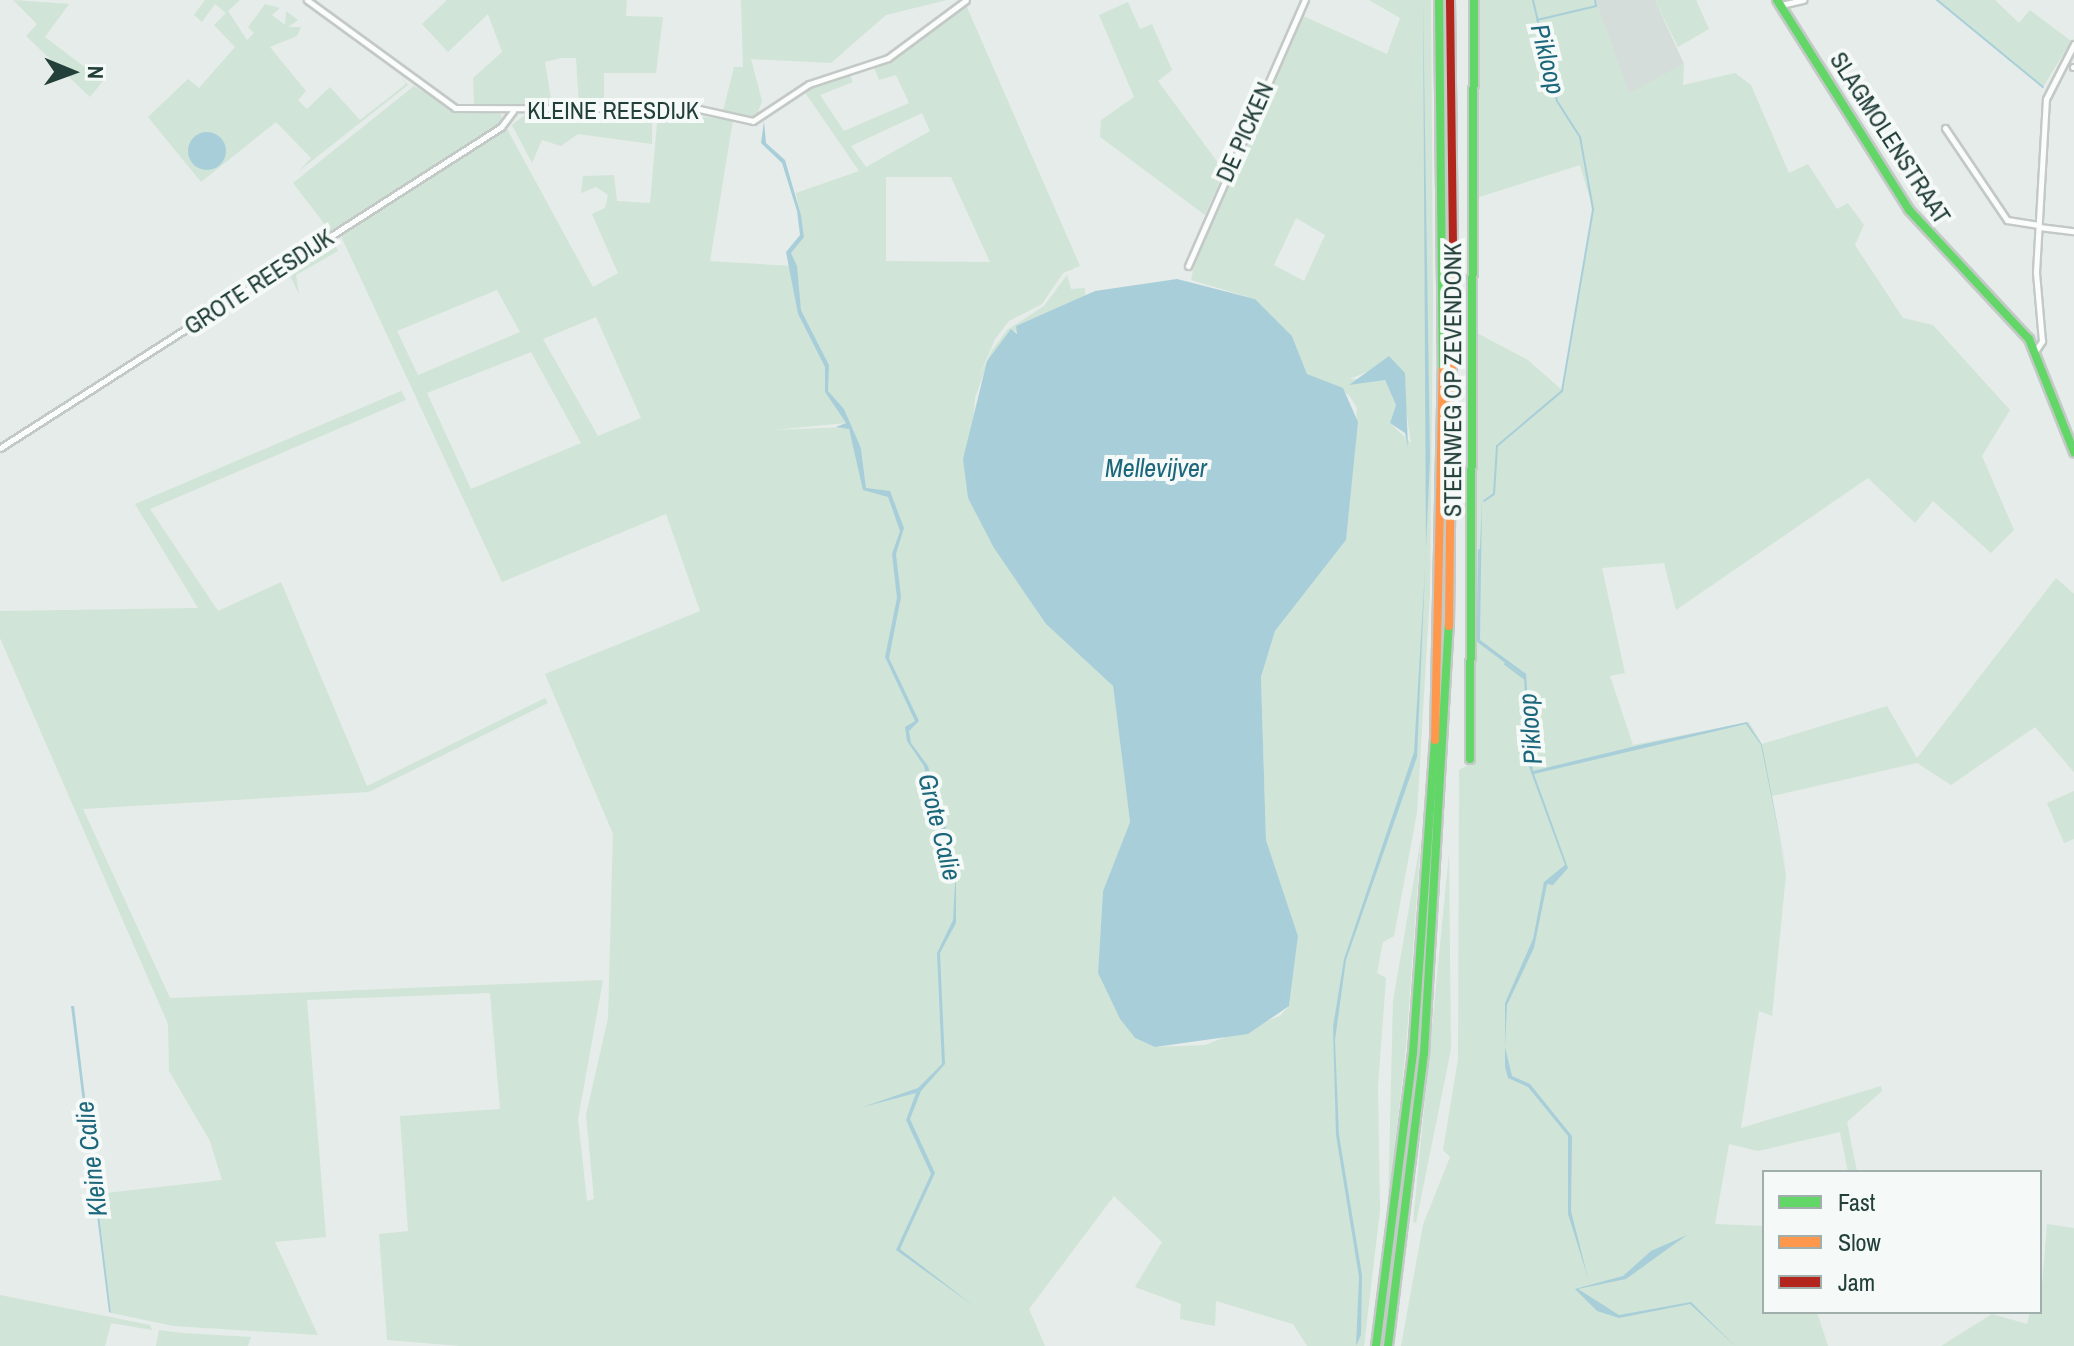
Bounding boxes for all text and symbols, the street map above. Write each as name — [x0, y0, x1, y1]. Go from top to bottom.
water label: Pikloop — [1524, 21, 1572, 97]
north arrow — [32, 32, 112, 112]
street label: SLAGMOLENSTRAAT — [1824, 47, 1956, 229]
text: N — [81, 66, 111, 79]
street label: DE PICKEN — [1210, 78, 1280, 186]
street label: KLEINE REESDIJK — [527, 97, 699, 125]
street label: GROTE REESDIJK — [179, 223, 339, 341]
street label: STEENWEG OP ZEVENDONK — [1439, 243, 1467, 517]
water label: Mellevijver — [1105, 452, 1207, 484]
water label: Pikloop — [1511, 692, 1549, 766]
water label: Grote Calie — [912, 770, 968, 884]
water label: Kleine Calie — [68, 1099, 114, 1219]
legend — [1762, 1170, 2042, 1314]
text: Fast — [1838, 1186, 1875, 1218]
text: Slow — [1838, 1226, 1881, 1258]
text: Jam — [1838, 1266, 1875, 1298]

